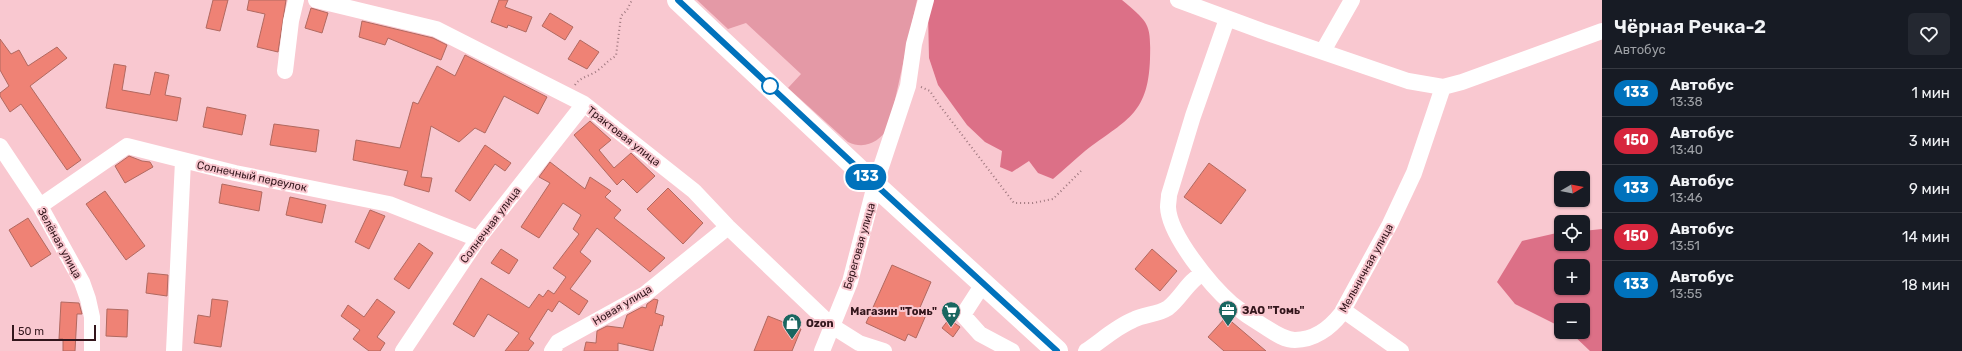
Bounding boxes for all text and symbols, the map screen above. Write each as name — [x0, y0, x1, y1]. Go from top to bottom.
button: heart — [1908, 13, 1950, 55]
text: Чёрная Речка-2 — [1614, 15, 1766, 38]
text: Автобус — [1614, 42, 1666, 57]
text: Автобус — [1670, 76, 1734, 94]
unlabelled marker — [761, 77, 779, 95]
text: 133 — [1623, 84, 1649, 101]
text: 1 мин — [1911, 84, 1950, 102]
text: 13:38 — [1670, 94, 1703, 109]
street label: Трактовая улица — [584, 104, 663, 169]
text: Автобус — [1670, 124, 1734, 142]
text: 150 — [1623, 132, 1649, 149]
text: 3 мин — [1909, 132, 1950, 150]
text: 13:40 — [1670, 142, 1703, 157]
street label: Солнечный переулок — [196, 158, 308, 195]
line badge: 133 — [843, 164, 889, 190]
text: 133 — [853, 168, 879, 185]
north arrow — [1554, 171, 1590, 207]
map controls — [1554, 171, 1590, 339]
text: Автобус — [1670, 172, 1734, 190]
text: 133 — [1623, 180, 1649, 197]
text: 9 мин — [1909, 180, 1950, 198]
street label: Солнечная улица — [458, 185, 523, 266]
text: 13:46 — [1670, 190, 1703, 205]
street label: Береговая улица — [841, 201, 878, 291]
street label: Зелёная улица — [35, 206, 84, 281]
button: locate — [1554, 215, 1590, 251]
text: Автобус — [1670, 220, 1734, 238]
street label: Мельничная улица — [1337, 222, 1396, 315]
text: 150 — [1623, 228, 1649, 245]
text: 14 мин — [1902, 228, 1950, 246]
text: 13:51 — [1670, 238, 1700, 253]
button: + — [1554, 259, 1590, 295]
text: Автобус — [1670, 268, 1734, 286]
text: 133 — [1623, 276, 1649, 293]
text: 18 мин — [1902, 276, 1950, 294]
street label: Новая улица — [590, 283, 654, 328]
text: 13:55 — [1670, 286, 1702, 301]
office icon: ЗАО "Томь" — [1217, 299, 1239, 327]
supermarket icon: Магазин "Томь" — [940, 300, 962, 328]
button: − — [1554, 303, 1590, 339]
place label: ЗАО "Томь" — [1242, 304, 1304, 317]
place label: Магазин "Томь" — [850, 305, 937, 318]
shop icon: Ozon — [781, 312, 803, 340]
place label: Ozon — [806, 317, 834, 330]
scale bar — [12, 323, 96, 342]
text: 50 m — [18, 325, 44, 338]

